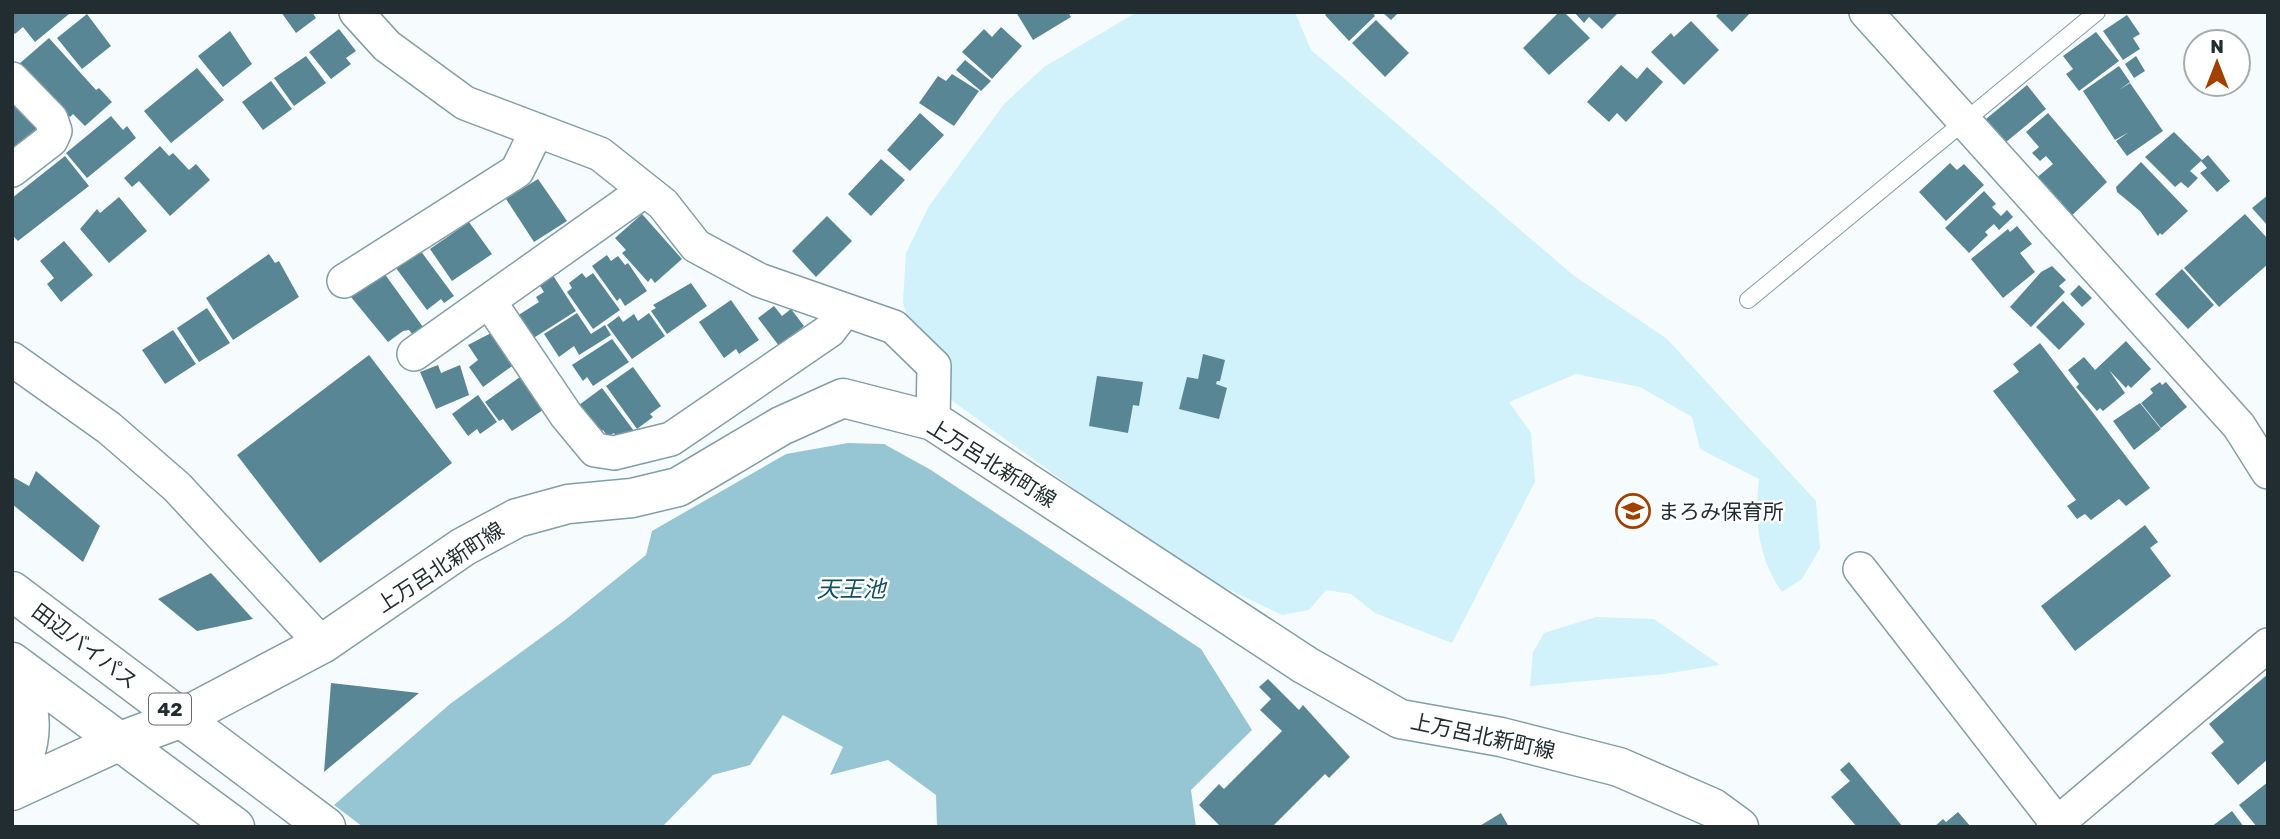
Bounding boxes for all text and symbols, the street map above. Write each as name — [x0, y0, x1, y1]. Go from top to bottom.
north arrow — [2182, 28, 2252, 98]
text: N — [2210, 35, 2224, 58]
street label: 上万呂北新町線 — [923, 413, 1061, 513]
school or university icon: まろみ保育所 — [1614, 492, 1652, 530]
place label: まろみ保育所 — [1658, 499, 1784, 524]
street label: 上万呂北新町線 — [372, 516, 508, 618]
water label: 天王池 — [817, 575, 888, 603]
street label: 田辺バイパス — [27, 598, 143, 694]
road number: 42 — [149, 694, 191, 724]
street label: 上万呂北新町線 — [1409, 708, 1557, 764]

